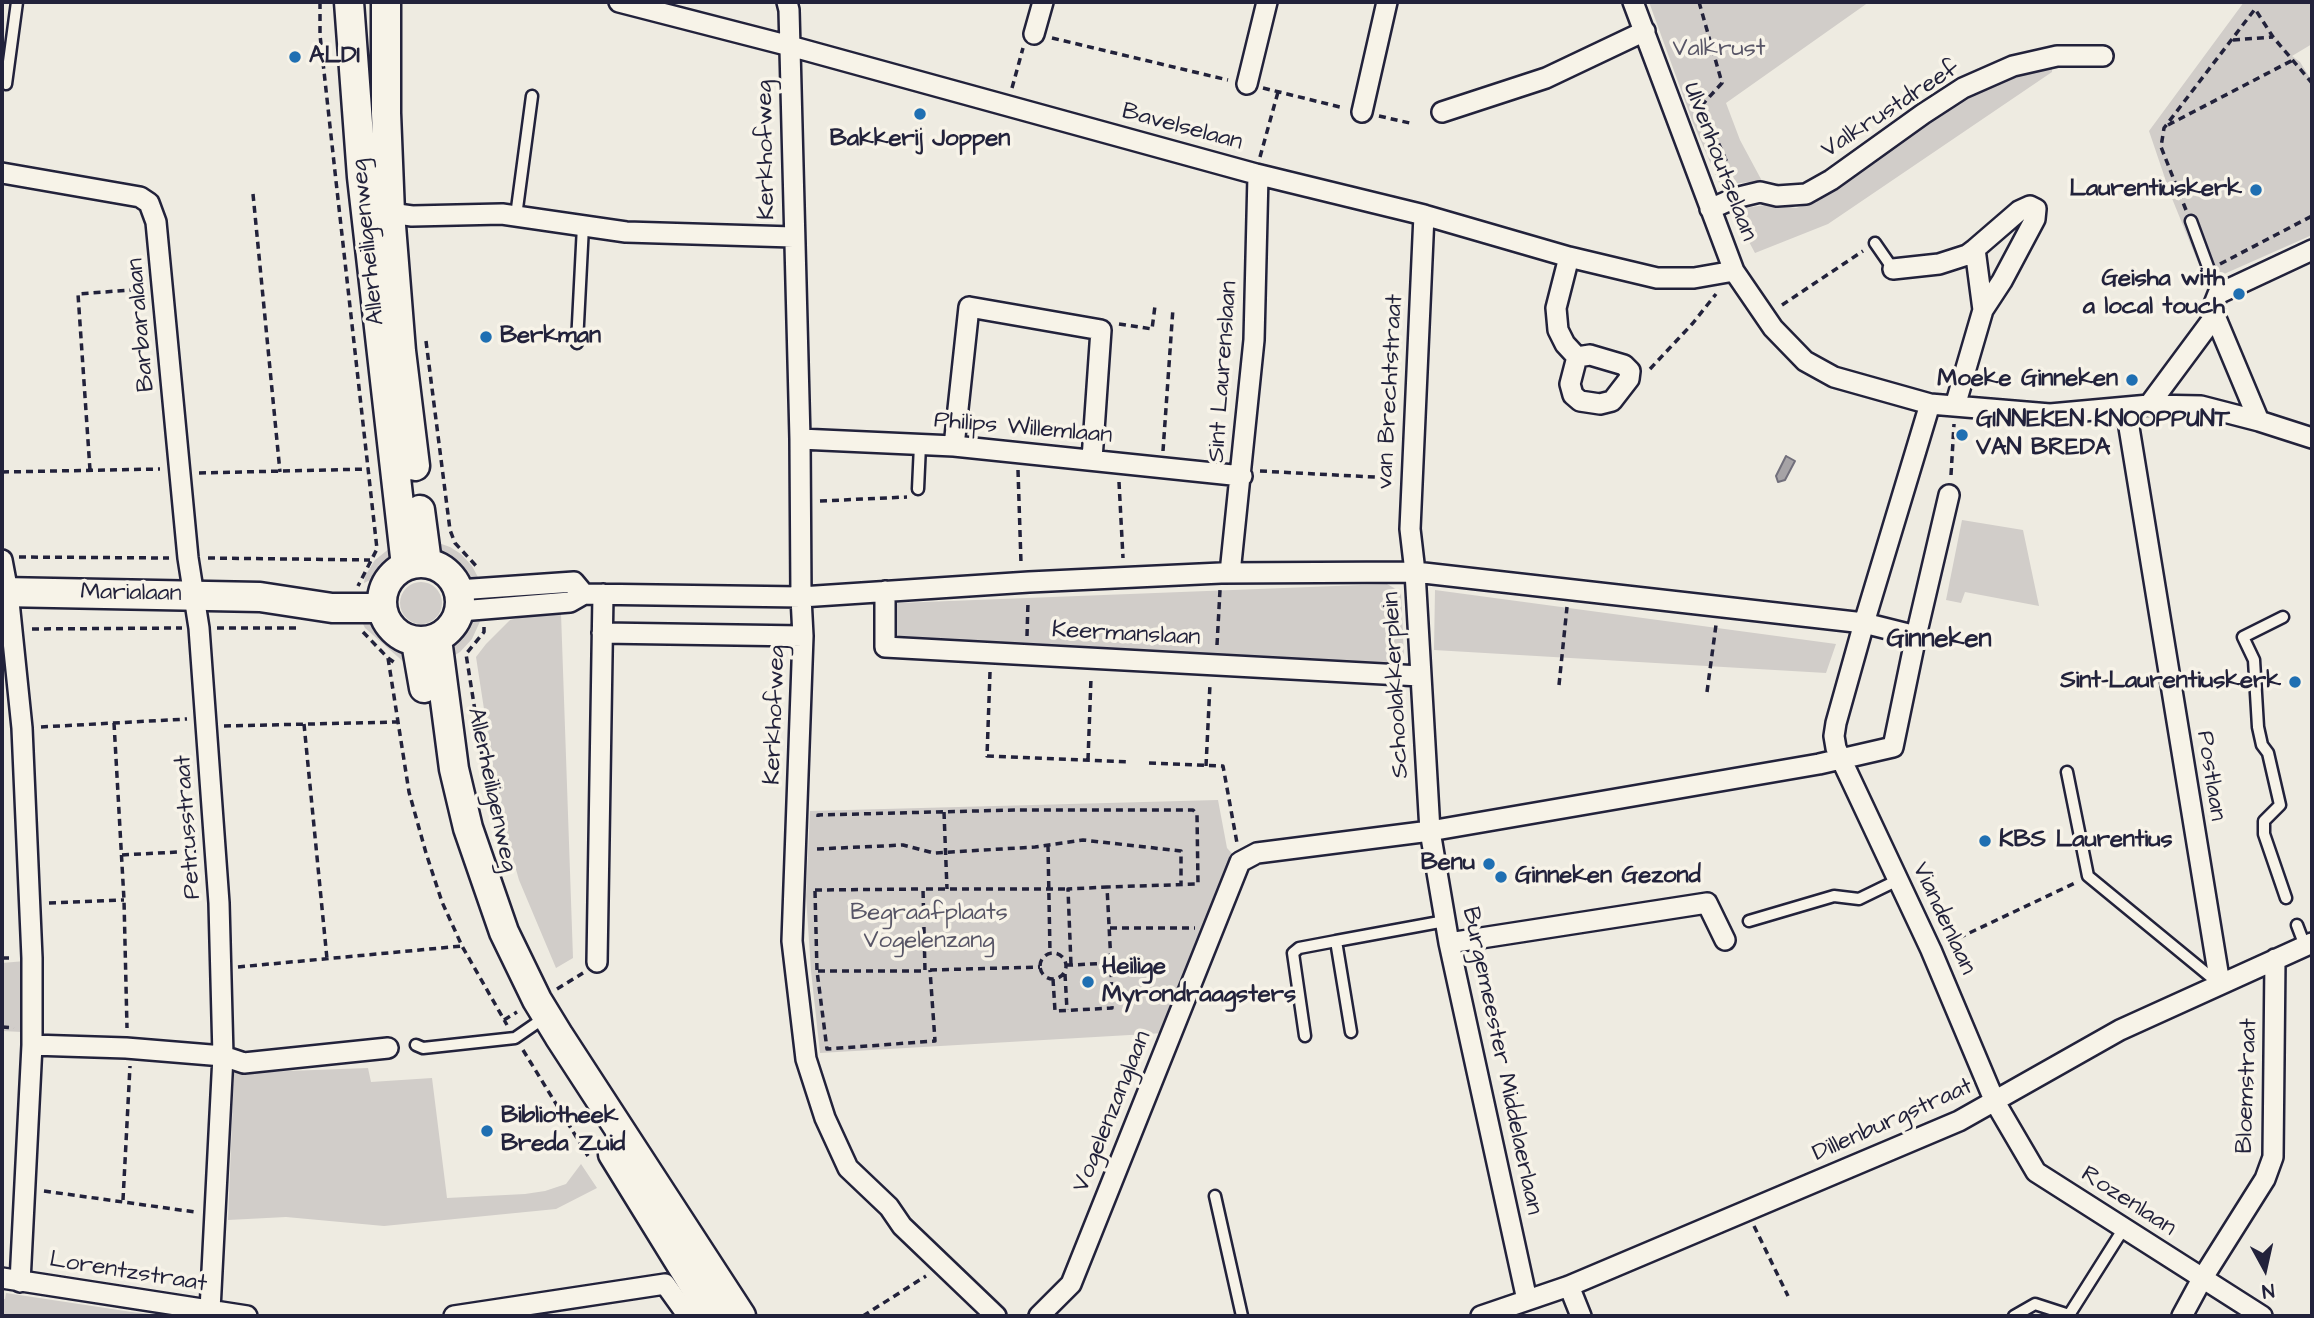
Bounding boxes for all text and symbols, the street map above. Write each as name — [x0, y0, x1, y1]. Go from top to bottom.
park label: Valkrust — [1673, 36, 1765, 64]
place label: ALDI — [309, 43, 360, 71]
marker: ALDI — [287, 49, 303, 65]
street label: Valkrustdreef — [1817, 55, 1965, 165]
street label: Ulvenhoutselaan — [1676, 79, 1762, 245]
street label: Kerkhofweg — [751, 80, 783, 220]
street label: Bavelselaan — [1119, 98, 1245, 158]
marker: Bakkerij Joppen — [912, 106, 928, 122]
place label: Bakkerij Joppen — [830, 126, 1010, 154]
street label: Allerheiligenweg — [346, 157, 392, 327]
place label: Laurentiuskerk — [2069, 176, 2242, 204]
marker: Laurentiuskerk — [2248, 182, 2264, 198]
street label: Barbaralaan — [122, 257, 162, 393]
place label: Geisha with a local touch — [2083, 266, 2225, 322]
street label: Sint Laurenslaan — [1203, 280, 1245, 464]
marker: Geisha with a local touch — [2231, 286, 2247, 302]
street label: van Brechtstraat — [1372, 294, 1410, 490]
place label: Berkman — [500, 323, 601, 351]
marker: Berkman — [478, 329, 494, 345]
place label: Moeke Ginneken — [1937, 366, 2118, 394]
marker: Moeke Ginneken — [2124, 372, 2140, 388]
street label: Philips Willemlaan — [933, 407, 1113, 451]
place label: GINNEKEN KNOOPPUNT VAN BREDA — [1976, 407, 2230, 463]
marker: GINNEKEN KNOOPPUNT VAN BREDA — [1954, 427, 1970, 443]
street label: Marialaan — [80, 579, 182, 609]
street label: Schoolakkerplein — [1378, 591, 1416, 779]
street label: Keermanslaan — [1051, 617, 1201, 653]
district label: Ginneken — [1886, 625, 1992, 657]
street label: Kerkhofweg — [759, 645, 793, 785]
place label: Sint-Laurentiuskerk — [2060, 668, 2281, 696]
marker: Sint-Laurentiuskerk — [2287, 674, 2303, 690]
street label: Allerheiligenweg — [460, 705, 522, 875]
street label: Postlaan — [2189, 729, 2231, 823]
street label: Petrusstraat — [170, 754, 208, 900]
place label: KBS Laurentius — [1999, 827, 2172, 855]
marker: KBS Laurentius — [1977, 833, 1993, 849]
place label: Benu — [1421, 850, 1475, 878]
marker: Benu — [1481, 856, 1497, 872]
street label: Viandenlaan — [1905, 858, 1981, 980]
place label: Ginneken Gezond — [1515, 863, 1701, 891]
marker: Ginneken Gezond — [1493, 869, 1509, 885]
park label: Begraafplaats Vogelenzang — [850, 900, 1008, 956]
street label: Burgemeester Middelaerlaan — [1454, 905, 1548, 1217]
place label: Heilige Myrondraagsters — [1102, 954, 1296, 1010]
marker: Heilige Myrondraagsters — [1080, 974, 1096, 990]
street label: Bloemstraat — [2231, 1018, 2265, 1154]
street label: Vogelenzanglaan — [1068, 1027, 1158, 1197]
street label: Dillenburgstraat — [1809, 1073, 1977, 1169]
place label: Bibliotheek Breda Zuid — [501, 1103, 625, 1159]
marker: Bibliotheek Breda Zuid — [479, 1123, 495, 1139]
street label: Rozenlaan — [2075, 1161, 2181, 1243]
north arrow — [2230, 1234, 2300, 1304]
street label: Lorentzstraat — [47, 1246, 209, 1300]
text: N — [2260, 1276, 2276, 1304]

